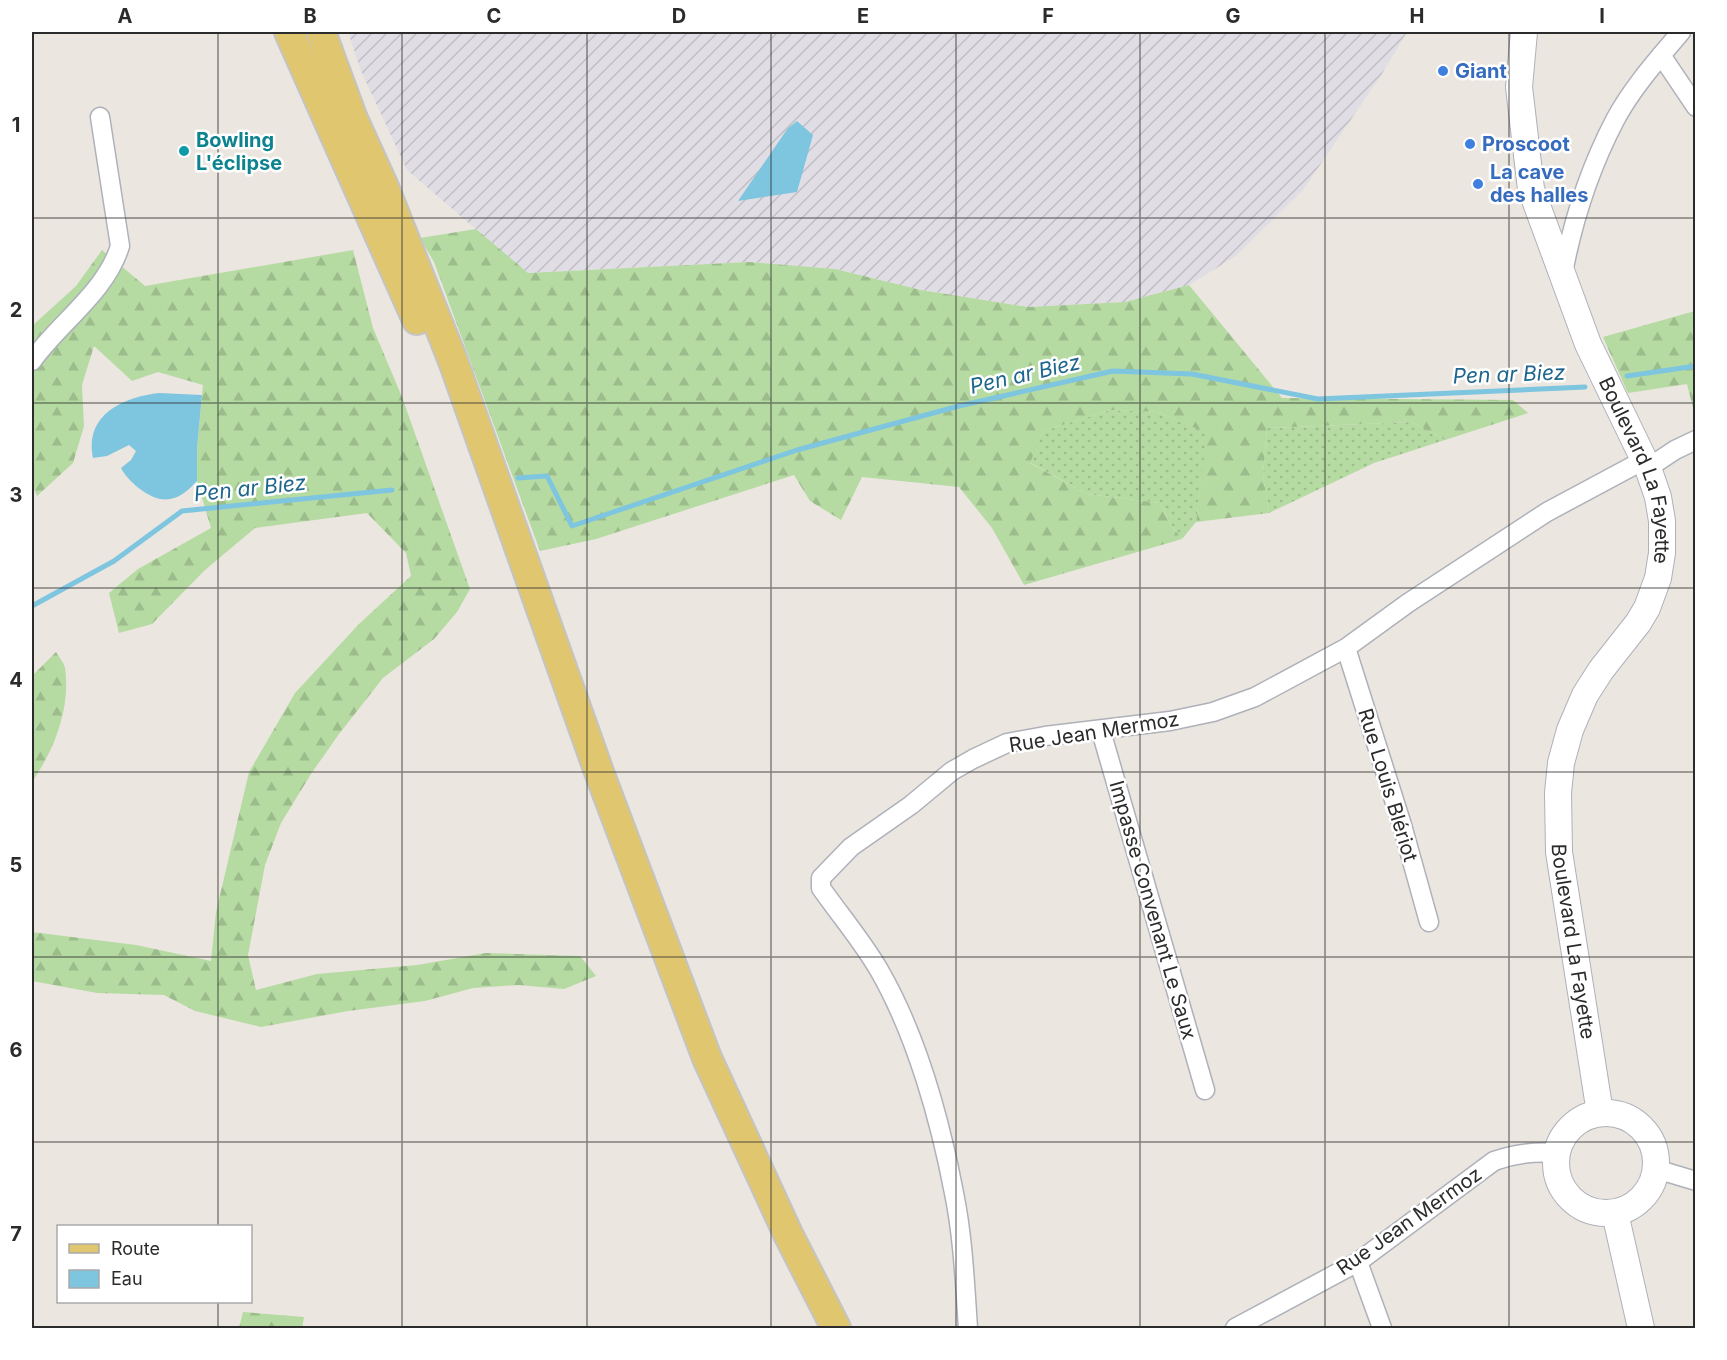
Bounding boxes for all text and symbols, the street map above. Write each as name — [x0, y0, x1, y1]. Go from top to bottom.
text: A — [118, 4, 133, 28]
text: B — [303, 4, 317, 28]
text: C — [487, 4, 501, 28]
text: D — [672, 4, 686, 28]
text: E — [857, 4, 869, 28]
text: F — [1042, 4, 1054, 28]
text: G — [1225, 4, 1241, 28]
text: H — [1410, 4, 1424, 28]
text: I — [1599, 4, 1605, 28]
place label: Giant — [1455, 59, 1507, 83]
marker: Giant — [1436, 64, 1450, 78]
text: 1 — [12, 113, 20, 137]
place label: Bowling L'éclipse — [196, 128, 282, 175]
place label: Proscoot — [1482, 132, 1570, 156]
marker: Proscoot — [1463, 137, 1477, 151]
marker: Bowling L'éclipse — [177, 144, 191, 158]
place label: La cave des halles — [1490, 160, 1588, 207]
marker: La cave des halles — [1471, 177, 1485, 191]
text: 2 — [10, 298, 22, 322]
water label: Pen ar Biez — [967, 349, 1083, 399]
water label: Pen ar Biez — [1452, 360, 1566, 388]
street label: Boulevard La Fayette — [1594, 373, 1674, 566]
water label: Pen ar Biez — [193, 470, 308, 506]
text: 3 — [10, 483, 22, 507]
text: 4 — [9, 668, 23, 692]
street label: Rue Louis Blériot — [1353, 705, 1423, 865]
street label: Rue Jean Mermoz — [1007, 707, 1181, 757]
street label: Impasse Convenant Le Saux — [1105, 778, 1201, 1042]
street label: Boulevard La Fayette — [1547, 843, 1600, 1041]
text: 5 — [10, 853, 22, 877]
text: 6 — [10, 1038, 23, 1062]
street label: Rue Jean Mermoz — [1332, 1162, 1486, 1280]
text: 7 — [10, 1222, 22, 1246]
legend — [57, 1225, 252, 1303]
text: Route — [111, 1238, 160, 1259]
text: Eau — [111, 1268, 143, 1289]

